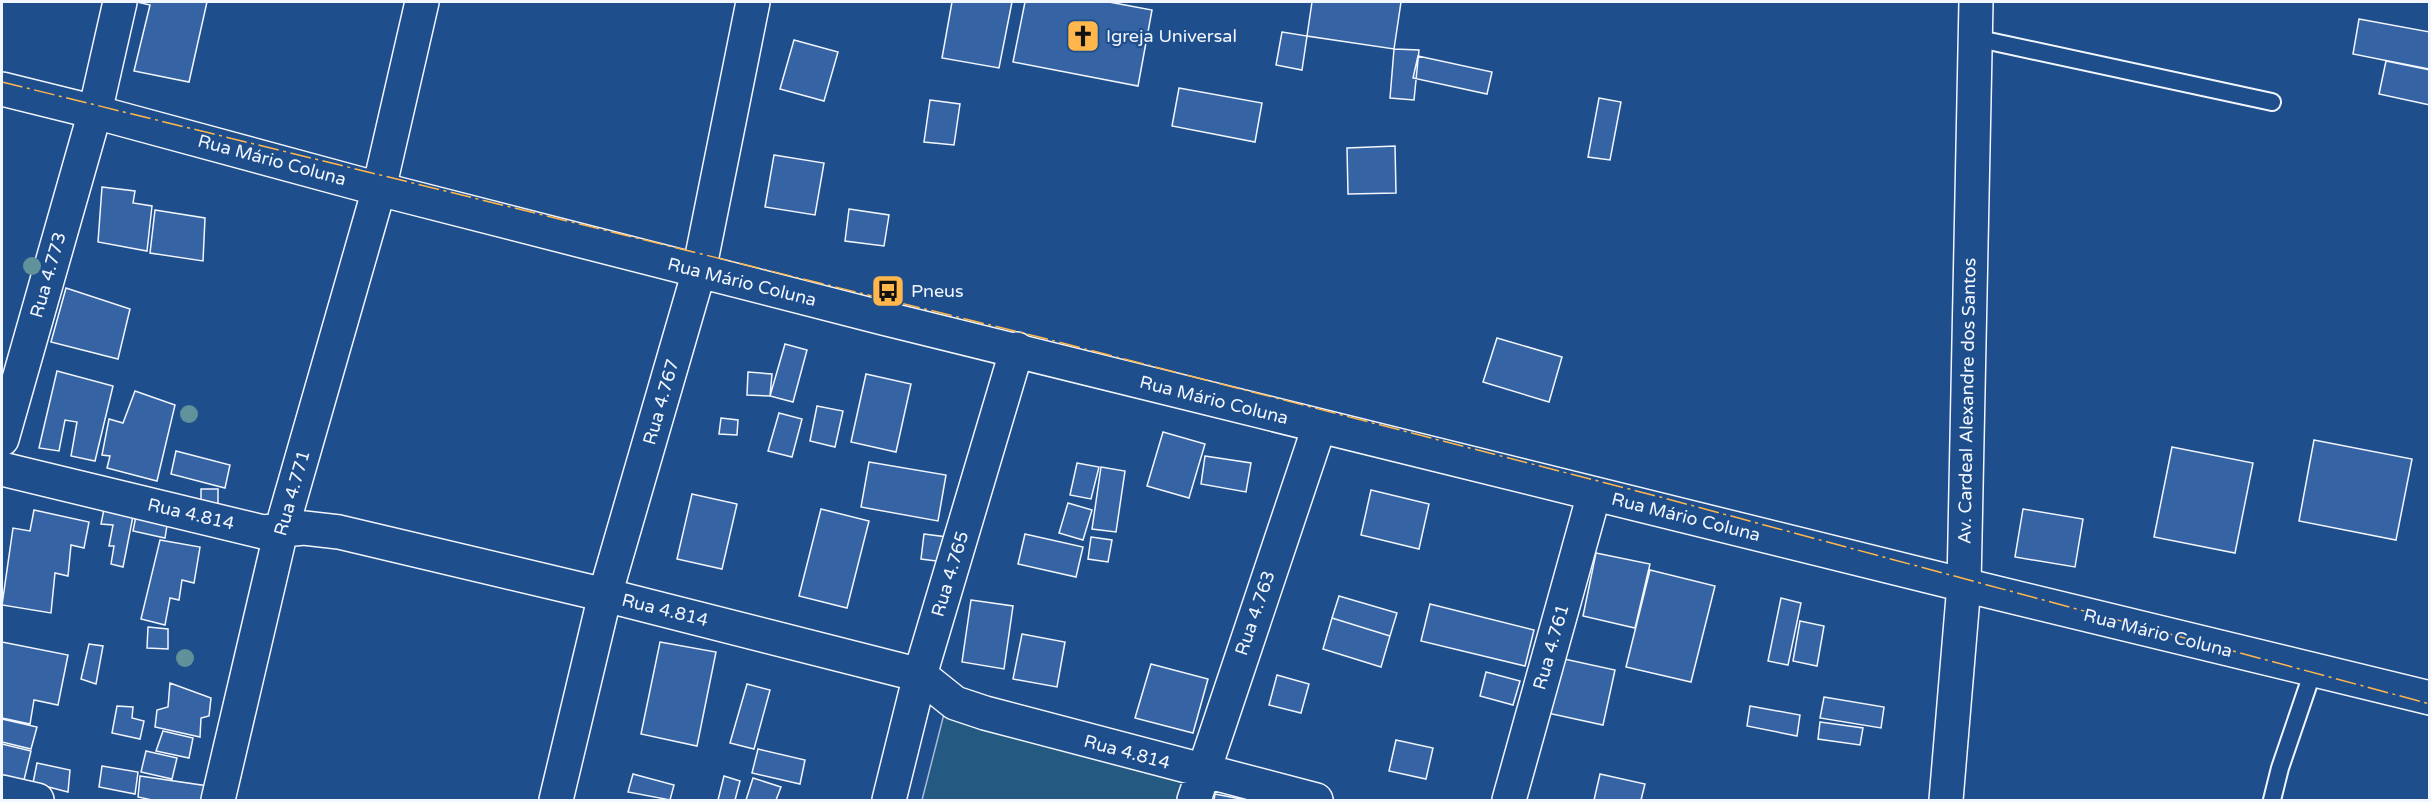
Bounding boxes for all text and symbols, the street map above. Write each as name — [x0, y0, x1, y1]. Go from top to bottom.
church icon: Igreja Universal — [1065, 18, 1101, 54]
place label: Igreja Universal — [1106, 25, 1237, 47]
street label: Rua Mário Coluna — [195, 130, 349, 190]
street label: Rua 4.773 — [25, 230, 71, 320]
street label: Rua Mário Coluna — [665, 253, 819, 311]
street label: Av. Cardeal Alexandre dos Santos — [1954, 258, 1980, 544]
bus stop icon: Pneus — [870, 273, 906, 309]
place label: Pneus — [911, 280, 964, 302]
street label: Rua 4.767 — [638, 357, 684, 447]
street label: Rua Mário Coluna — [1137, 371, 1291, 429]
street label: Rua 4.771 — [269, 448, 315, 538]
street label: Rua Mário Coluna — [1609, 488, 1763, 546]
street label: Rua 4.814 — [145, 493, 237, 535]
street label: Rua 4.765 — [927, 529, 973, 619]
street label: Rua 4.763 — [1230, 568, 1280, 658]
street label: Rua 4.814 — [619, 589, 711, 631]
street label: Rua 4.761 — [1528, 602, 1574, 692]
street label: Rua Mário Coluna — [2081, 604, 2235, 662]
street label: Rua 4.814 — [1081, 730, 1173, 774]

